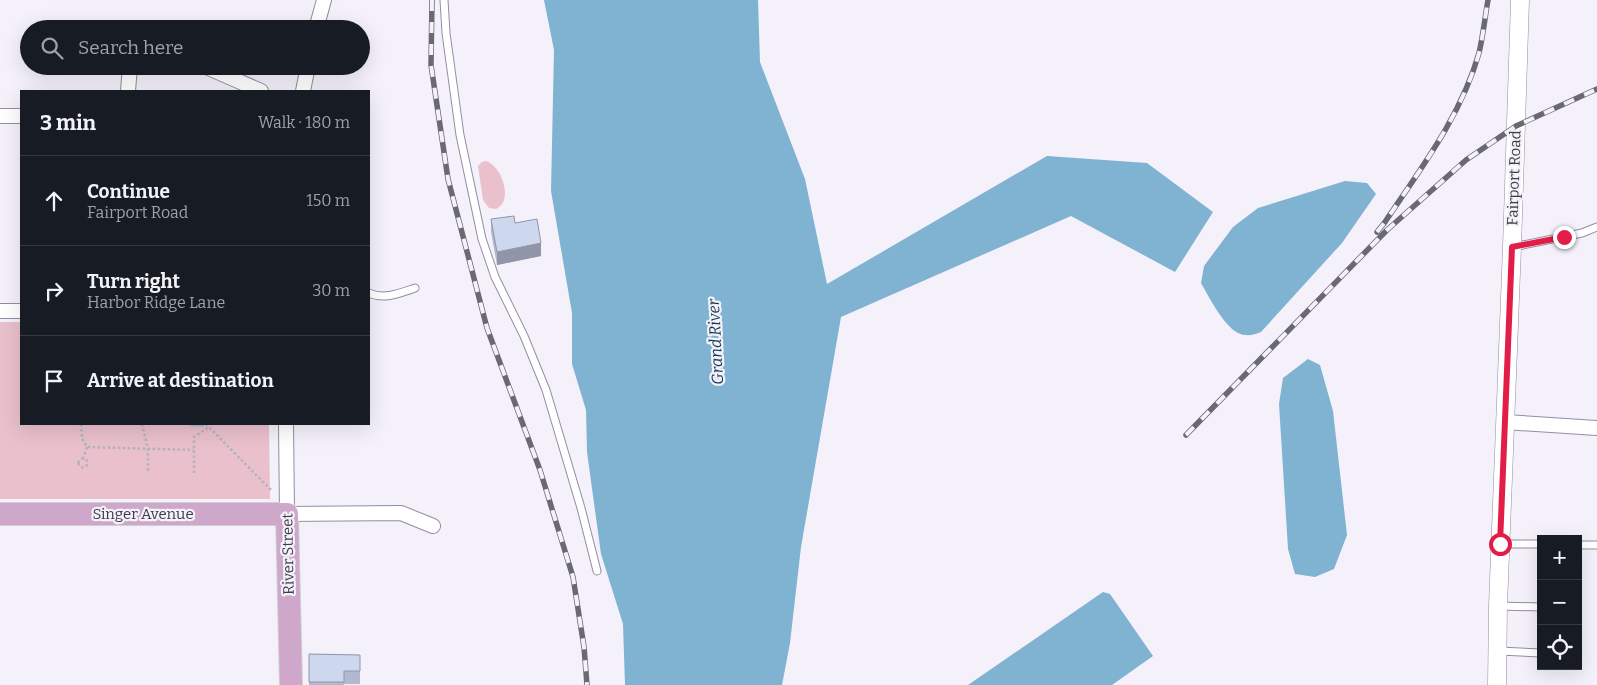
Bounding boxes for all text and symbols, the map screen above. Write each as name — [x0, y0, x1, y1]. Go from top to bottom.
search box — [20, 20, 370, 75]
icon: search — [38, 34, 66, 62]
text: Search here — [78, 36, 183, 59]
text: 3 min — [40, 110, 96, 136]
text: Walk · 180 m — [258, 113, 350, 132]
street label: Fairport Road — [1503, 130, 1525, 226]
text: Continue — [87, 180, 170, 203]
icon: ahead — [40, 187, 68, 215]
text: 150 m — [306, 191, 350, 210]
text: Fairport Road — [87, 203, 188, 222]
route end — [1553, 226, 1576, 249]
text: Turn right — [87, 270, 180, 293]
icon: right — [40, 277, 68, 305]
text: 30 m — [312, 281, 350, 300]
text: Harbor Ridge Lane — [87, 293, 225, 312]
water label: Grand River — [704, 297, 727, 385]
icon: arrive — [40, 367, 68, 395]
text: Arrive at destination — [87, 369, 274, 392]
street label: Singer Avenue — [92, 505, 194, 523]
street label: River Street — [278, 512, 298, 595]
route start — [1489, 533, 1512, 556]
map controls — [1537, 535, 1582, 670]
button: + — [1537, 535, 1582, 580]
button: − — [1537, 580, 1582, 625]
button: locate — [1537, 625, 1582, 670]

